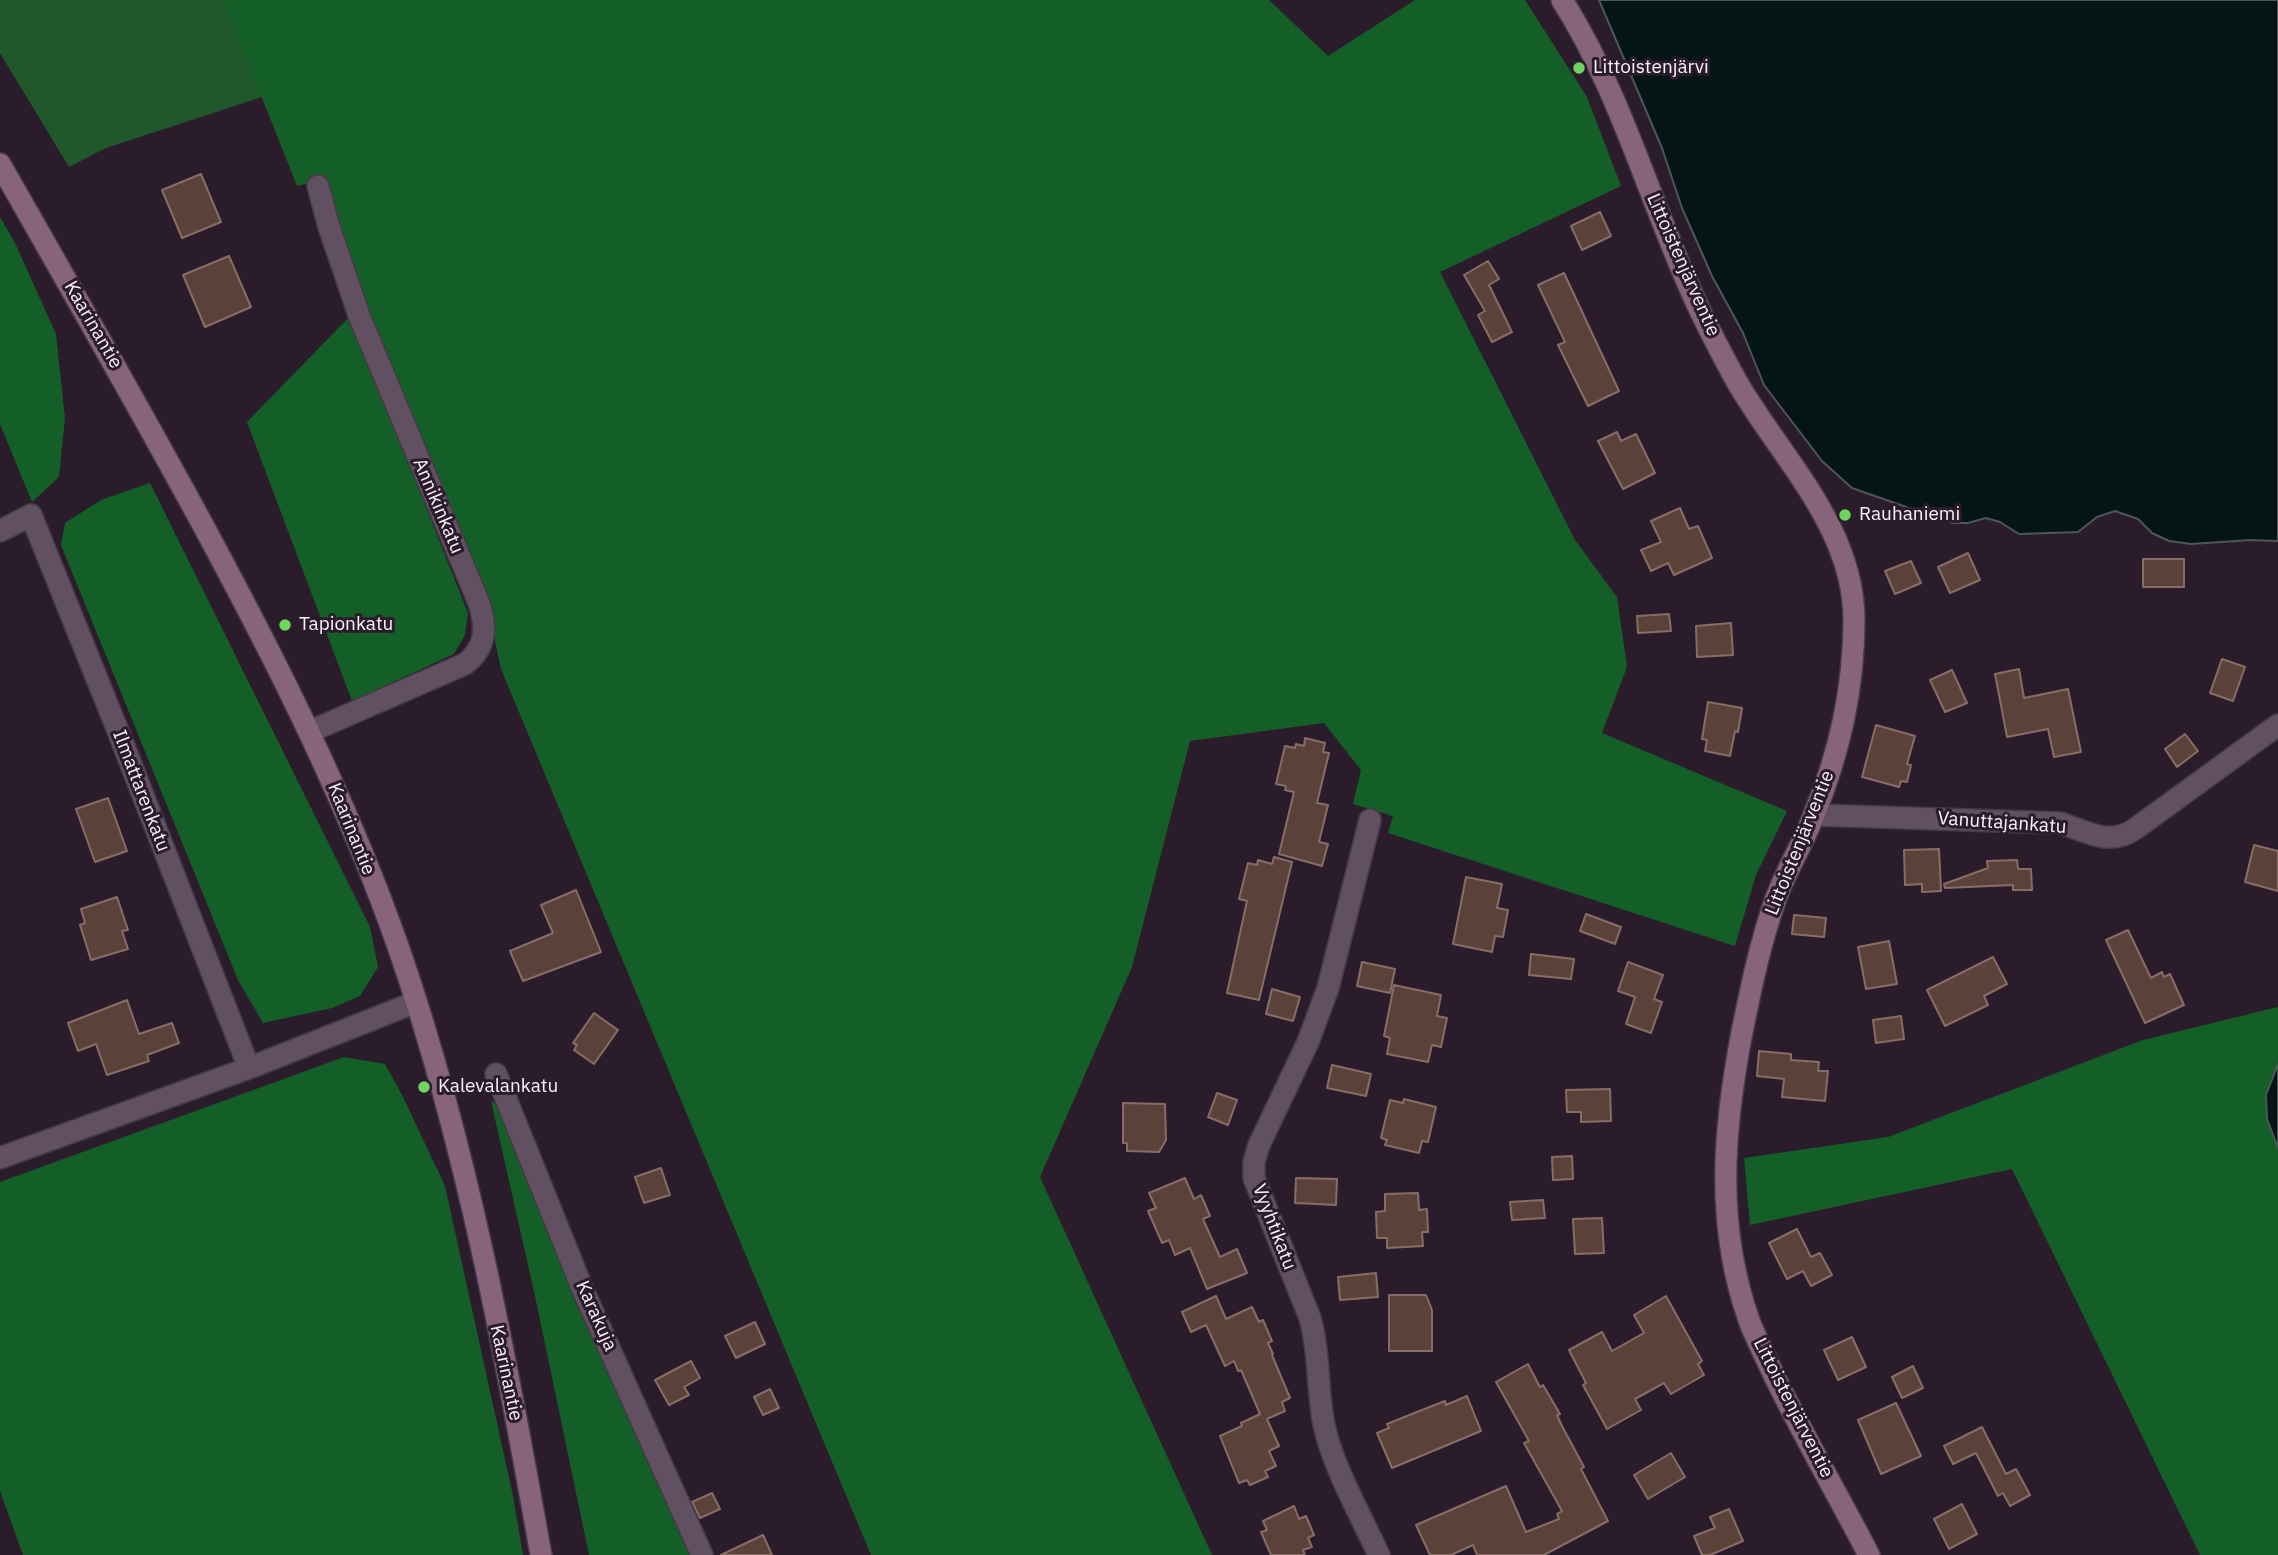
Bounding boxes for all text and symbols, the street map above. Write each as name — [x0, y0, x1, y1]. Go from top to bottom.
place label: Littoistenjärvi — [1593, 57, 1709, 79]
marker: Littoistenjärvi — [1571, 60, 1587, 76]
street label: Littoistenjärventie — [1641, 190, 1725, 340]
street label: Kaarinantie — [59, 277, 127, 373]
street label: Annikinkatu — [408, 455, 468, 557]
place label: Rauhaniemi — [1859, 504, 1960, 526]
marker: Rauhaniemi — [1837, 507, 1853, 523]
place label: Tapionkatu — [299, 614, 393, 636]
marker: Tapionkatu — [277, 617, 293, 633]
street label: Ilmattarenkatu — [107, 727, 175, 855]
street label: Littoistenjärventie — [1761, 767, 1839, 919]
street label: Kaarinantie — [322, 780, 380, 878]
street label: Vanuttajankatu — [1937, 807, 2067, 839]
place label: Kalevalankatu — [438, 1076, 558, 1098]
marker: Kalevalankatu — [416, 1079, 432, 1095]
street label: Vyyhtikatu — [1247, 1181, 1301, 1273]
street label: Karakuja — [570, 1277, 622, 1355]
street label: Kaarinantie — [485, 1323, 527, 1423]
street label: Littoistenjärventie — [1748, 1334, 1838, 1482]

